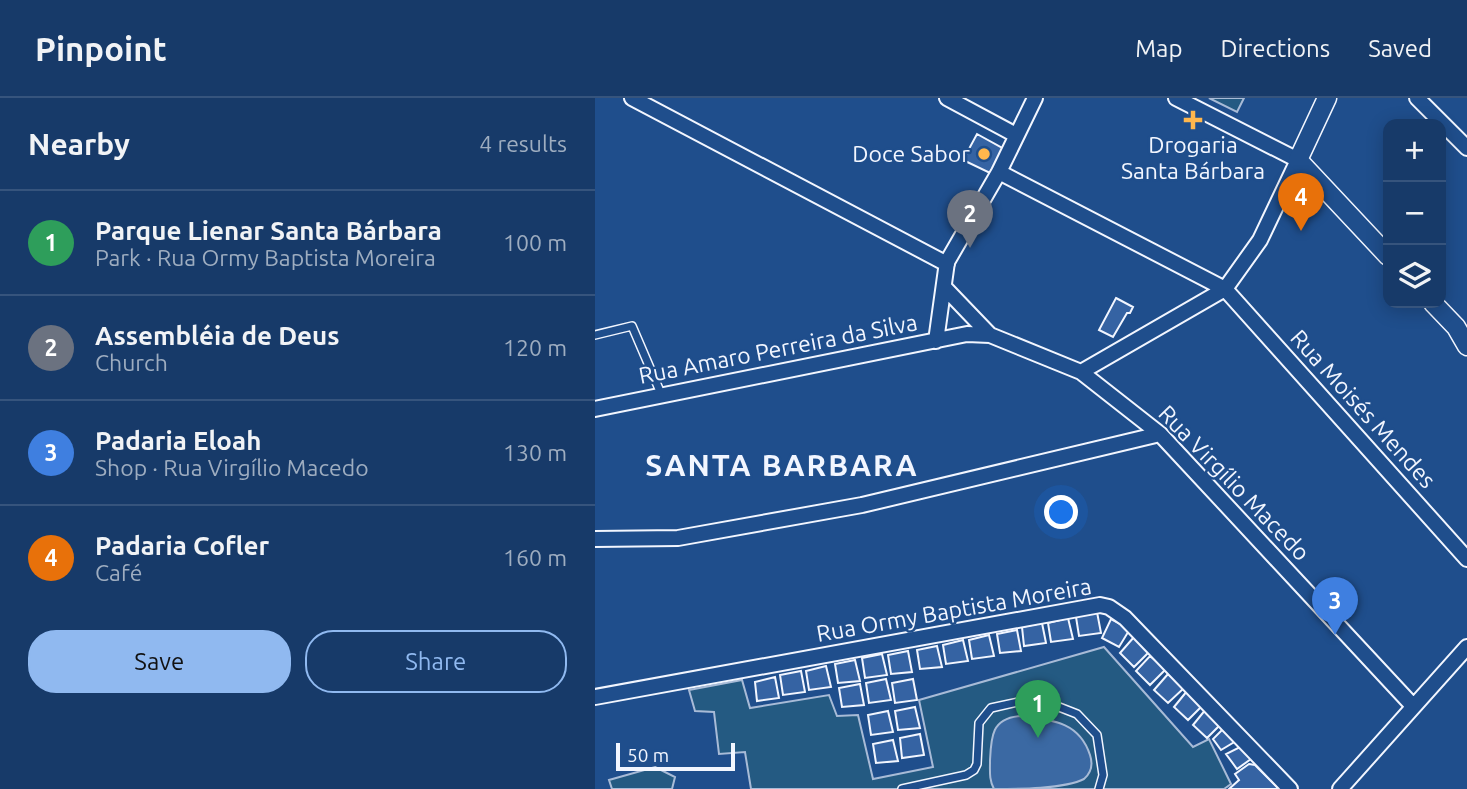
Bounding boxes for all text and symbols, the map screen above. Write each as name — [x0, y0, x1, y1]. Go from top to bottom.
text: Pinpoint — [35, 30, 167, 67]
text: Map — [1135, 35, 1182, 62]
text: Directions — [1220, 35, 1330, 62]
text: Saved — [1368, 35, 1432, 62]
marker: Drogaria Santa Bárbara — [1185, 112, 1201, 128]
map controls — [1383, 119, 1446, 308]
button: + — [1383, 119, 1446, 182]
text: Nearby — [28, 127, 130, 161]
text: 4 results — [479, 131, 567, 156]
place label: Drogaria Santa Bárbara — [1121, 132, 1265, 183]
place label: Doce Sabor — [852, 141, 970, 166]
marker: Doce Sabor — [976, 146, 992, 162]
pin: 4 — [1278, 173, 1324, 231]
button: − — [1383, 182, 1446, 245]
pin: 2 — [947, 190, 993, 248]
text: Parque Lienar Santa Bárbara — [95, 216, 442, 245]
text: 1 — [45, 230, 57, 255]
text: 100 m — [503, 230, 567, 255]
text: Park · Rua Ormy Baptista Moreira — [95, 245, 436, 270]
button: layers — [1383, 245, 1446, 308]
street label: Rua Amaro Perreira da Silva — [636, 309, 919, 388]
text: Assembléia de Deus — [95, 321, 340, 350]
street label: Rua Moisés Mendes — [1286, 325, 1441, 493]
text: 2 — [45, 335, 57, 360]
text: 120 m — [503, 335, 567, 360]
text: Church — [95, 350, 168, 375]
street label: Rua Virgílio Macedo — [1154, 400, 1315, 565]
text: Padaria Eloah — [95, 426, 261, 455]
text: 3 — [45, 440, 57, 465]
text: 130 m — [503, 440, 567, 465]
district label: SANTA BARBARA — [645, 448, 919, 482]
text: Shop · Rua Virgílio Macedo — [95, 455, 369, 480]
your location — [1044, 495, 1078, 529]
text: Padaria Cofler — [95, 531, 269, 560]
text: 4 — [45, 545, 57, 570]
text: 160 m — [503, 545, 567, 570]
text: Café — [95, 560, 142, 585]
street label: Rua Ormy Baptista Moreira — [814, 573, 1093, 646]
pin: 3 — [1312, 577, 1358, 635]
button: Save — [28, 630, 291, 693]
button: Share — [305, 630, 567, 693]
pin: 1 — [1015, 680, 1061, 738]
scale bar — [616, 740, 735, 772]
text: 50 m — [627, 744, 669, 766]

